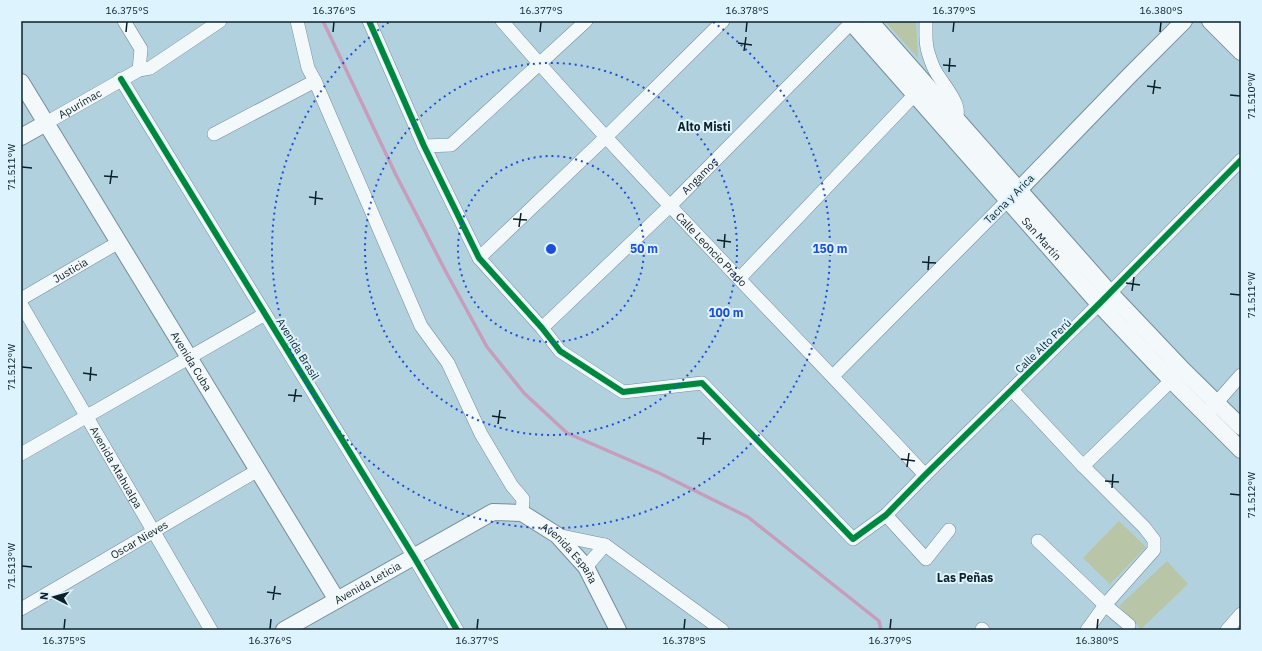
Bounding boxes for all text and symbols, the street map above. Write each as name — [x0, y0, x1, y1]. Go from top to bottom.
text: 16.375°S — [105, 4, 149, 17]
text: 16.376°S — [312, 4, 356, 17]
text: 16.377°S — [519, 4, 563, 17]
text: 16.378°S — [725, 4, 769, 17]
text: 16.379°S — [932, 4, 976, 17]
text: 16.380°S — [1139, 4, 1183, 17]
text: 71.510°W — [1245, 73, 1258, 119]
street label: Apurímac — [56, 86, 104, 122]
district label: Alto Misti — [677, 119, 731, 134]
text: 71.511°W — [5, 144, 18, 190]
street label: Angamos — [678, 155, 721, 197]
street label: Tacna y Arica — [981, 171, 1037, 227]
street label: Calle Leoncio Prado — [673, 209, 750, 290]
street label: San Martín — [1019, 214, 1064, 263]
text: 50 m — [630, 241, 658, 256]
text: 150 m — [812, 241, 848, 256]
centre of rings — [544, 242, 558, 256]
street label: Justicia — [50, 255, 90, 286]
text: 71.511°W — [1245, 272, 1258, 318]
text: 100 m — [708, 305, 744, 320]
street label: Avenida Brasil — [273, 316, 323, 382]
street label: Calle Alto Perú — [1012, 316, 1074, 376]
street label: Avenida Cuba — [168, 329, 215, 394]
text: 71.512°W — [5, 344, 18, 390]
street label: Avenida Atahualpa — [87, 424, 146, 511]
text: 71.512°W — [1245, 472, 1258, 518]
street label: Oscar Nieves — [108, 517, 171, 562]
street label: Avenida España — [538, 520, 600, 586]
text: 71.513°W — [5, 543, 18, 589]
street label: Avenida Leticia — [332, 558, 404, 607]
district label: Las Peñas — [937, 570, 993, 585]
north arrow — [34, 577, 74, 617]
text: N — [37, 591, 51, 601]
text: 16.375°S — [42, 634, 86, 647]
text: 16.376°S — [248, 634, 292, 647]
text: 16.377°S — [455, 634, 499, 647]
text: 16.378°S — [662, 634, 706, 647]
text: 16.379°S — [868, 634, 912, 647]
text: 16.380°S — [1075, 634, 1119, 647]

